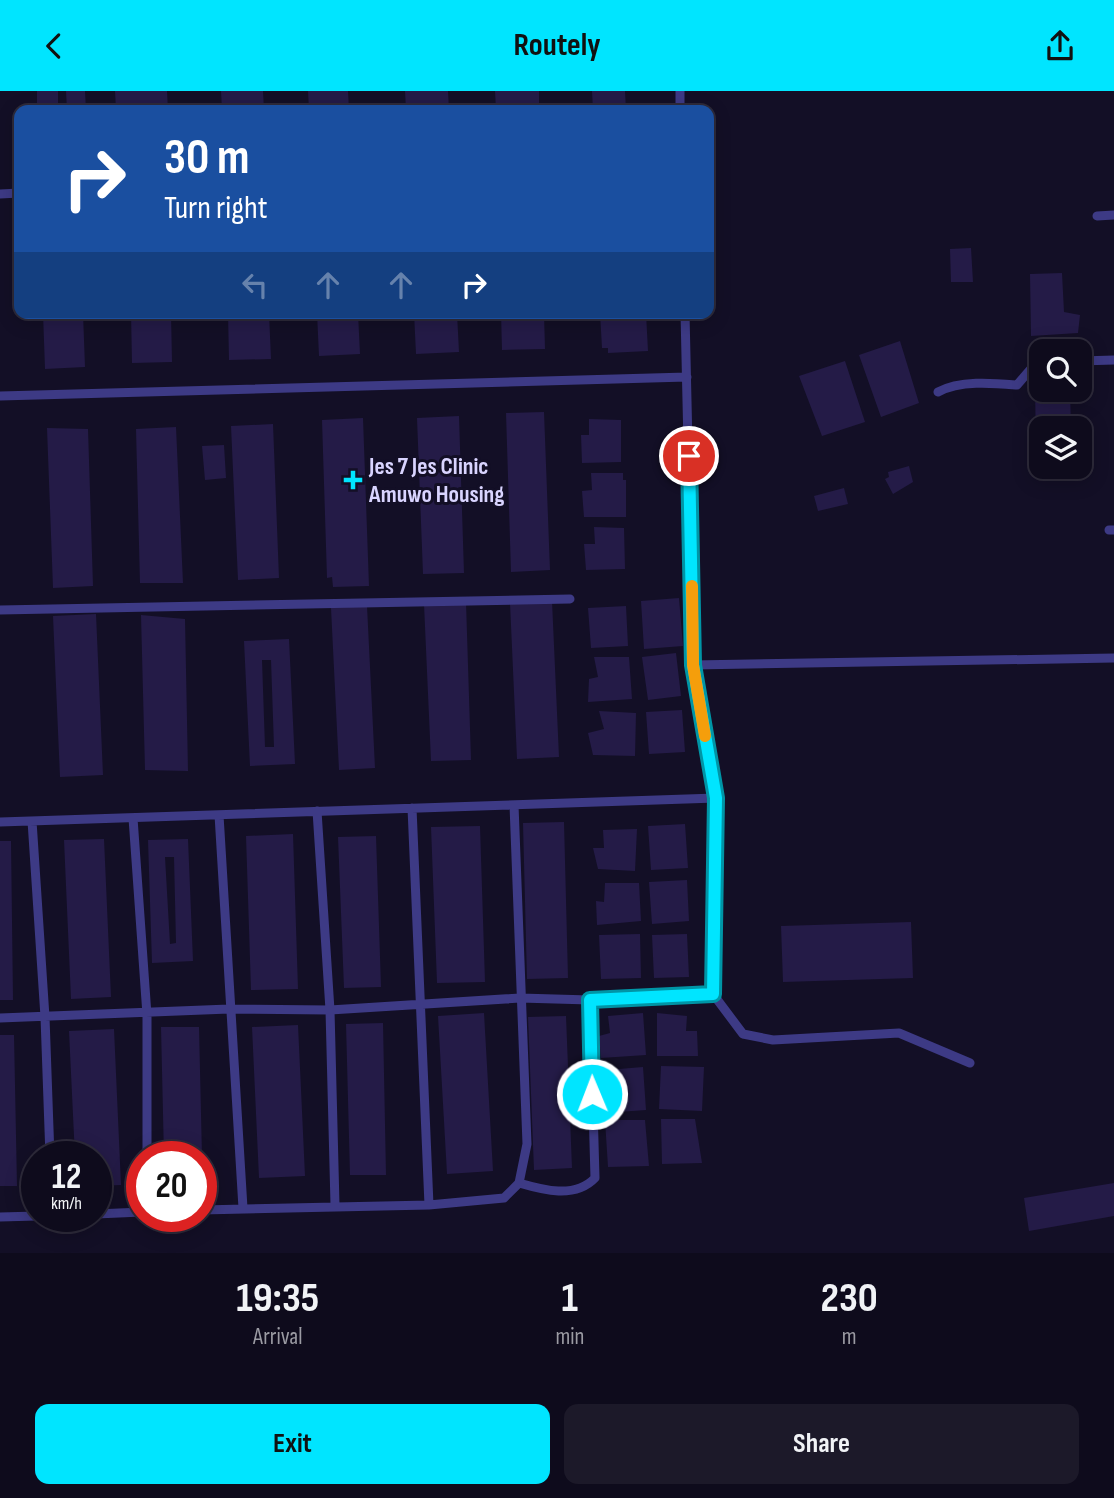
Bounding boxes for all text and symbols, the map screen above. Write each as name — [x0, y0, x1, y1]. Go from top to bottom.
text: Routely — [513, 26, 601, 65]
icon: back — [35, 27, 73, 65]
icon: share — [1041, 27, 1079, 65]
text: 30 m — [164, 129, 249, 188]
icon: right — [49, 133, 140, 224]
text: Turn right — [164, 189, 268, 228]
icon: left — [236, 266, 274, 304]
icon: ahead — [309, 266, 347, 304]
icon: ahead — [382, 266, 420, 304]
icon: right — [455, 266, 493, 304]
map controls — [1029, 339, 1092, 479]
button: search — [1029, 339, 1092, 402]
button: layers — [1029, 416, 1092, 479]
pin — [659, 426, 719, 486]
icon: arrive — [670, 437, 708, 475]
place label: Jes 7 Jes Clinic Amuwo Housing — [368, 452, 504, 509]
marker: Jes 7 Jes Clinic Amuwo Housing — [343, 470, 363, 490]
position arrow — [555, 1057, 629, 1131]
speed limit sign: 20 — [126, 1141, 217, 1232]
text: 12 — [52, 1156, 81, 1199]
text: km/h — [51, 1193, 82, 1214]
text: 19:35 — [236, 1273, 319, 1324]
text: 1 — [562, 1273, 578, 1324]
text: 230 — [821, 1273, 878, 1324]
text: Arrival — [253, 1323, 302, 1351]
text: min — [555, 1323, 584, 1351]
text: m — [842, 1323, 857, 1351]
button: Exit — [35, 1404, 550, 1484]
button: Share — [564, 1404, 1079, 1484]

